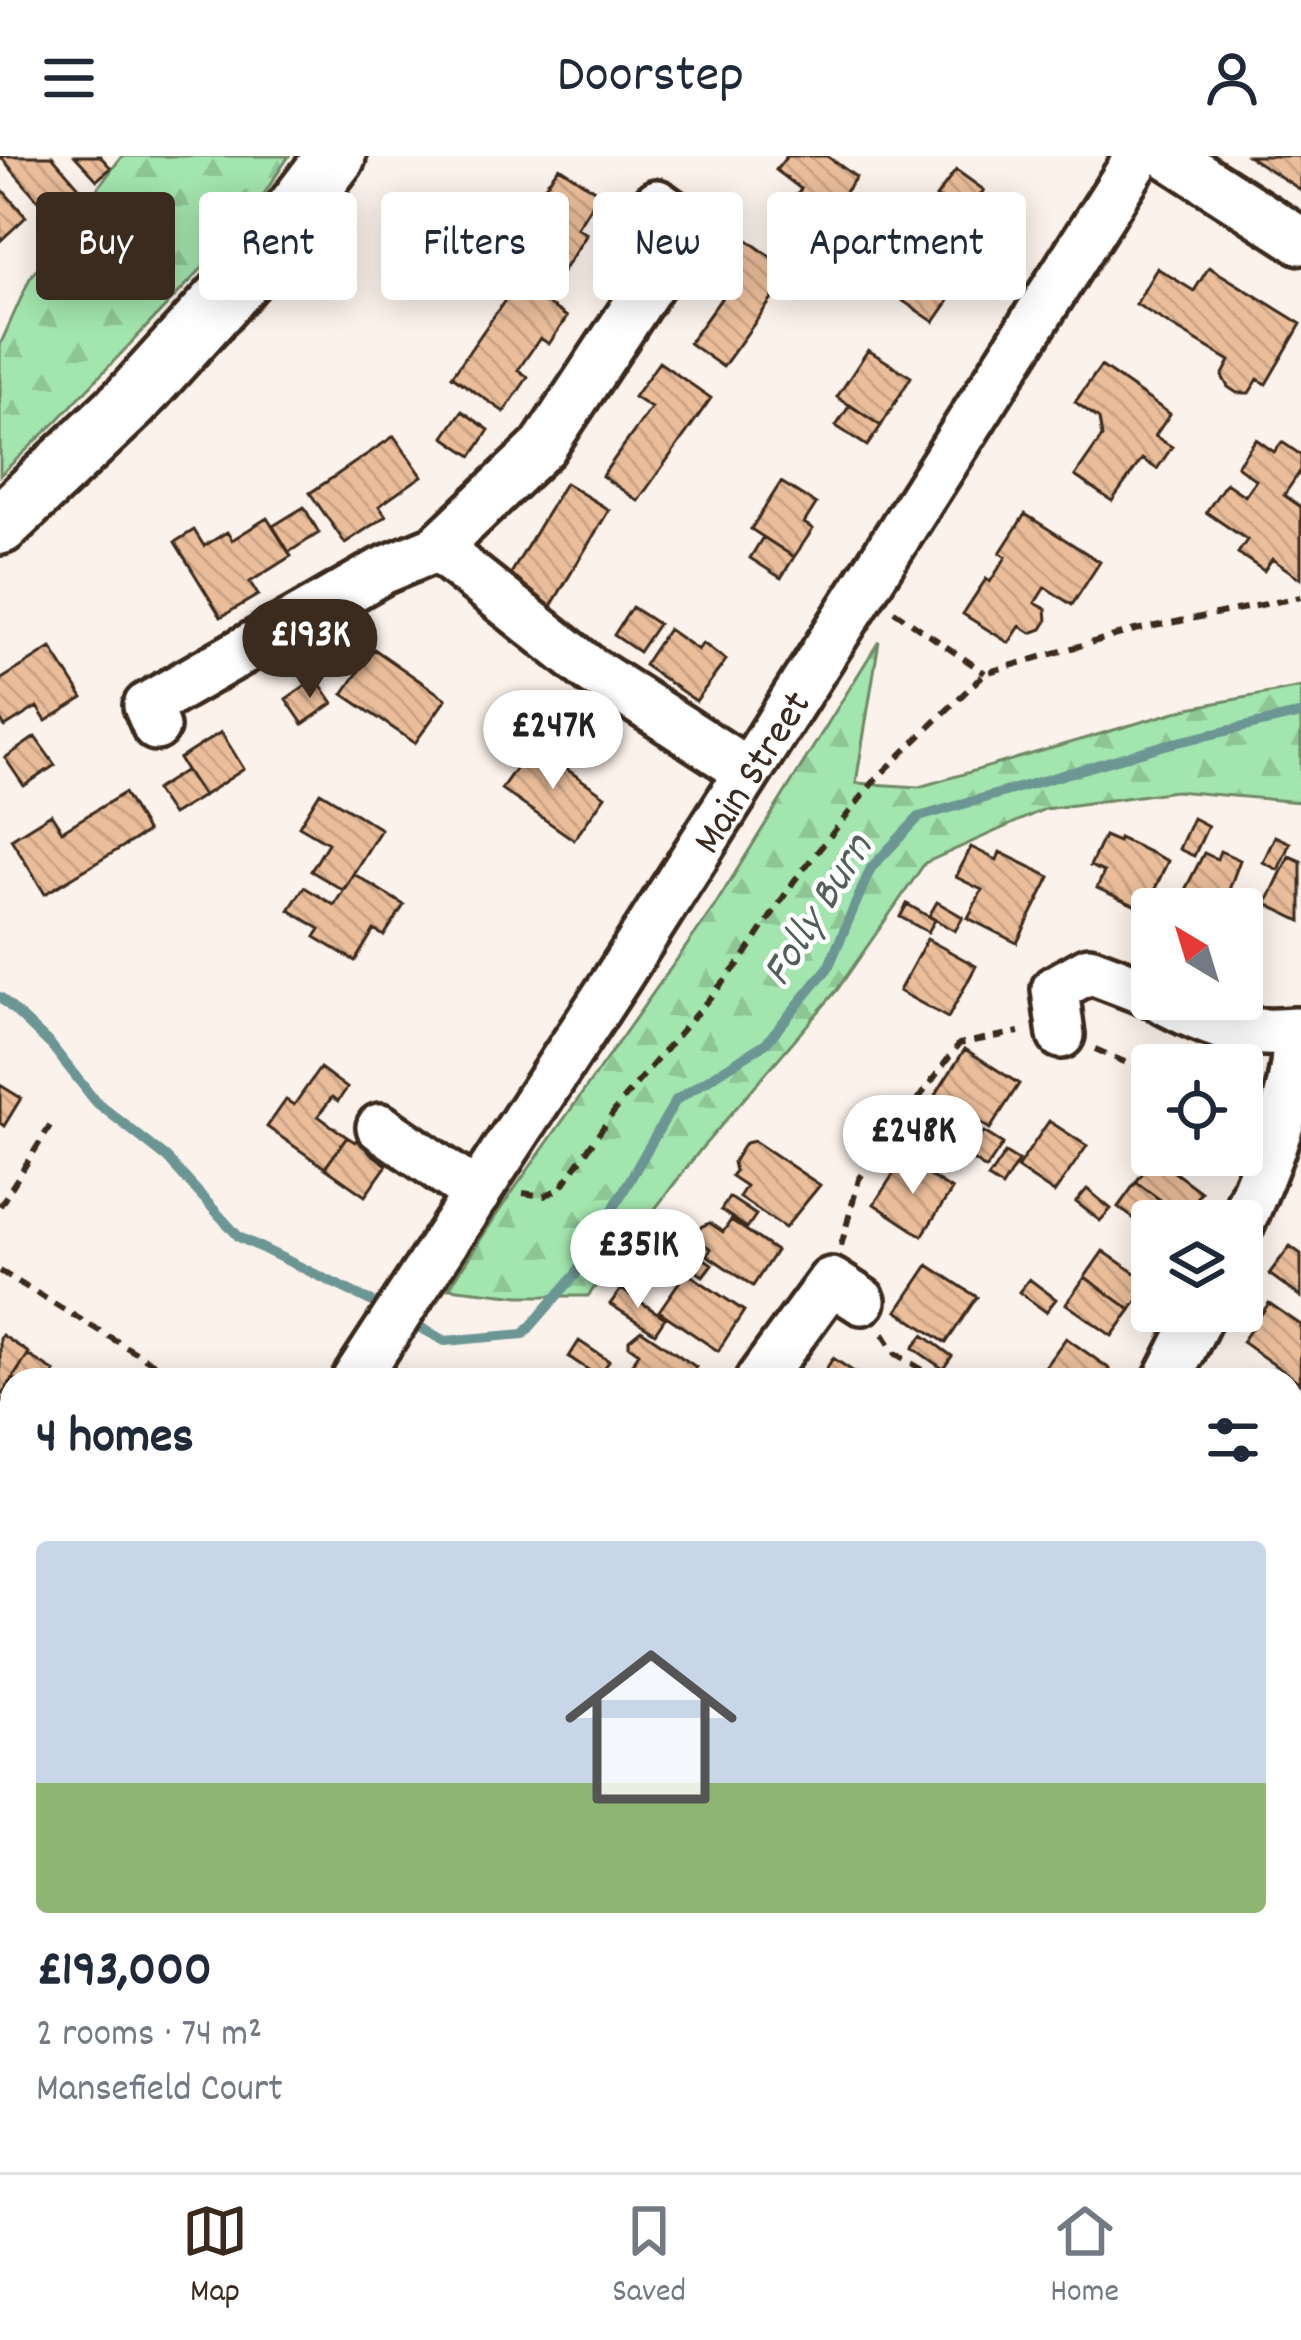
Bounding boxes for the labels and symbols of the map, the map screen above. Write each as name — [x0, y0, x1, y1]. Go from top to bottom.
pin: £193K — [226, 599, 394, 701]
street label: Main Street — [681, 681, 829, 867]
pin: £247K — [469, 690, 637, 792]
water label: Folly Burn — [748, 822, 892, 1000]
north arrow — [1131, 888, 1263, 1020]
pin: £248K — [829, 1095, 997, 1197]
pin: £351K — [554, 1209, 722, 1311]

